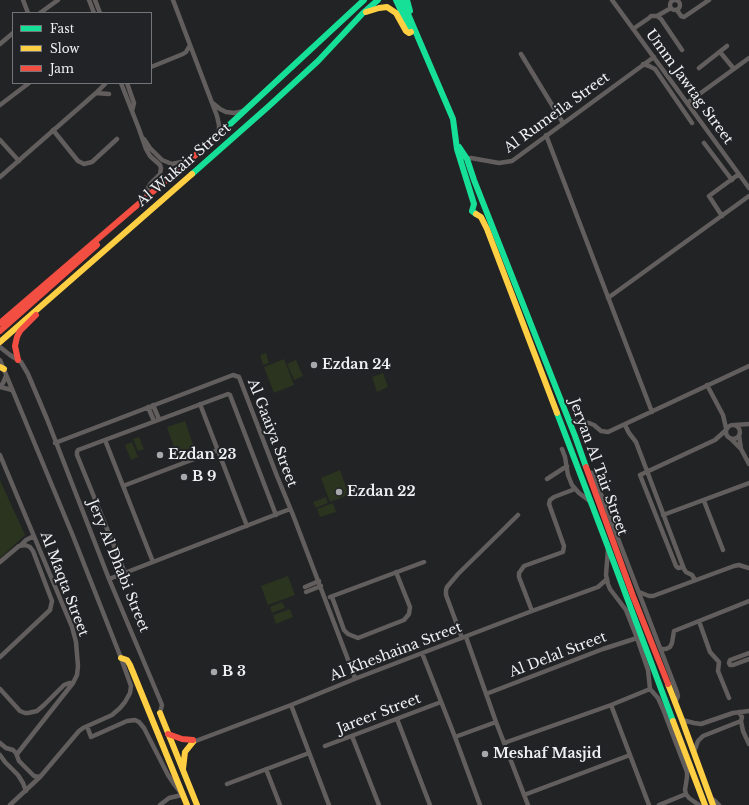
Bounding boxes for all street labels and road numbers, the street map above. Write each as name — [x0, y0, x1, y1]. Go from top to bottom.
street label: Umm Jawtag Street — [642, 26, 736, 148]
street label: Al Rumeila Street — [501, 69, 613, 157]
street label: Al Wukair Street — [134, 120, 234, 210]
street label: Al Gaaiya Street — [244, 377, 300, 489]
street label: Jeryan Al Tair Street — [565, 396, 631, 538]
street label: Jery Al Dhabi Street — [84, 497, 152, 635]
street label: Al Maqta Street — [36, 529, 92, 639]
street label: Al Kheshaina Street — [328, 619, 464, 685]
street label: Al Delal Street — [507, 629, 609, 681]
street label: Jareer Street — [335, 690, 423, 738]

